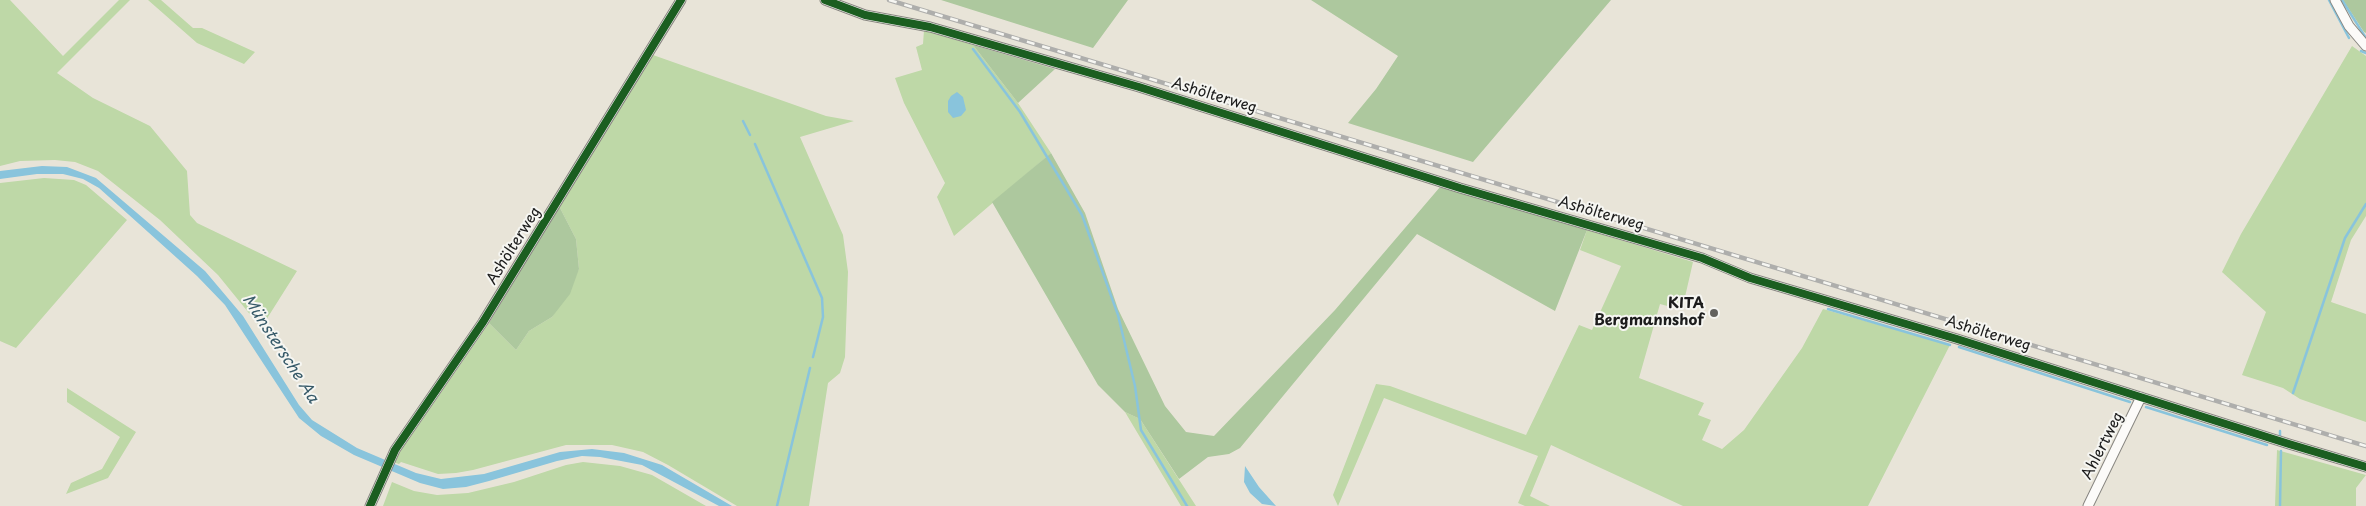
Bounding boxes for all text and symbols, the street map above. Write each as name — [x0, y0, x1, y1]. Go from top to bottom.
street label: Ashölterweg — [1169, 75, 1259, 117]
street label: Ashölterweg — [1556, 193, 1646, 235]
street label: Ashölterweg — [483, 204, 545, 288]
water label: Münstersche Aa — [238, 291, 322, 407]
place label: KITA Bergmannshof — [1594, 295, 1704, 330]
marker: KITA Bergmannshof — [1708, 307, 1720, 319]
street label: Ashölterweg — [1943, 313, 2033, 355]
street label: Ahlertweg — [2078, 409, 2128, 483]

